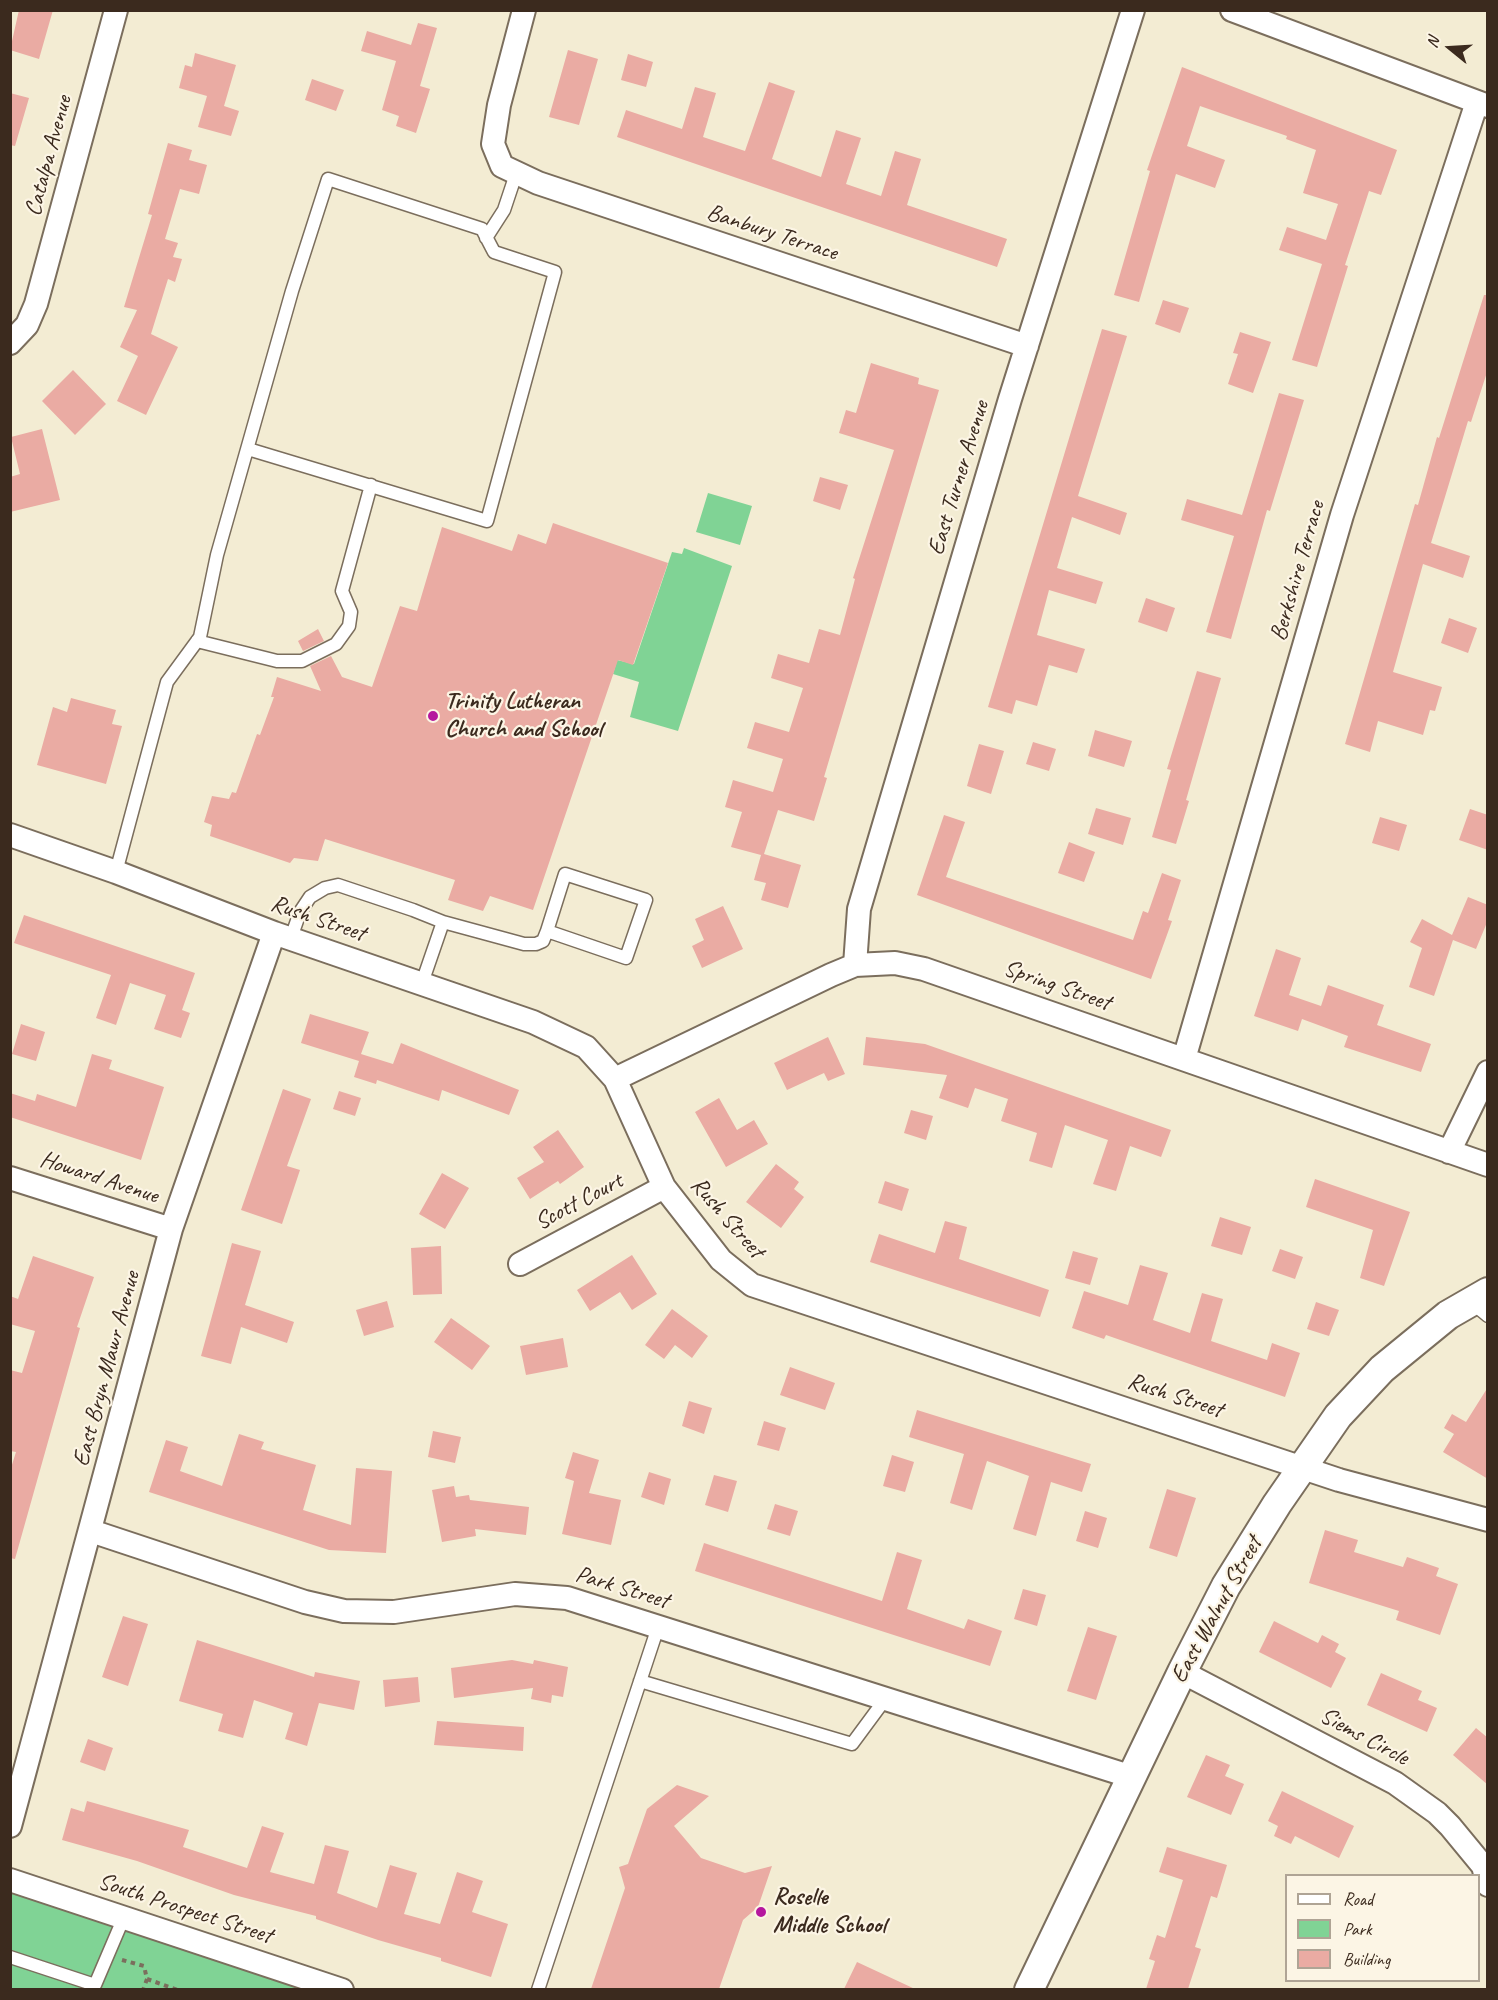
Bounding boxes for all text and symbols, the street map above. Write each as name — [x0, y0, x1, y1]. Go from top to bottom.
north arrow — [1420, 18, 1480, 78]
text: N — [1422, 35, 1444, 50]
street label: Catalpa Avenue — [19, 93, 79, 219]
street label: Banbury Terrace — [703, 198, 841, 268]
street label: East Turner Avenue — [922, 397, 996, 559]
street label: Berkshire Terrace — [1264, 498, 1332, 644]
place label: Trinity Lutheran Church and School — [445, 688, 602, 744]
marker: Trinity Lutheran Church and School — [426, 709, 440, 723]
street label: Rush Street — [267, 889, 369, 949]
street label: Spring Street — [1000, 954, 1114, 1018]
street label: Howard Avenue — [36, 1145, 162, 1211]
street label: Scott Court — [530, 1167, 628, 1237]
street label: Rush Street — [684, 1171, 770, 1265]
street label: East Bryn Mawr Avenue — [67, 1268, 147, 1470]
street label: Rush Street — [1124, 1367, 1226, 1425]
street label: East Walnut Street — [1165, 1532, 1269, 1688]
street label: Park Street — [572, 1560, 672, 1616]
street label: Siems Circle — [1315, 1702, 1413, 1772]
street label: South Prospect Street — [94, 1867, 276, 1951]
legend — [1285, 1874, 1480, 1982]
place label: Roselle Middle School — [773, 1884, 886, 1940]
text: Road — [1343, 1888, 1373, 1910]
marker: Roselle Middle School — [754, 1905, 768, 1919]
text: Park — [1343, 1918, 1372, 1940]
text: Building — [1343, 1948, 1390, 1970]

